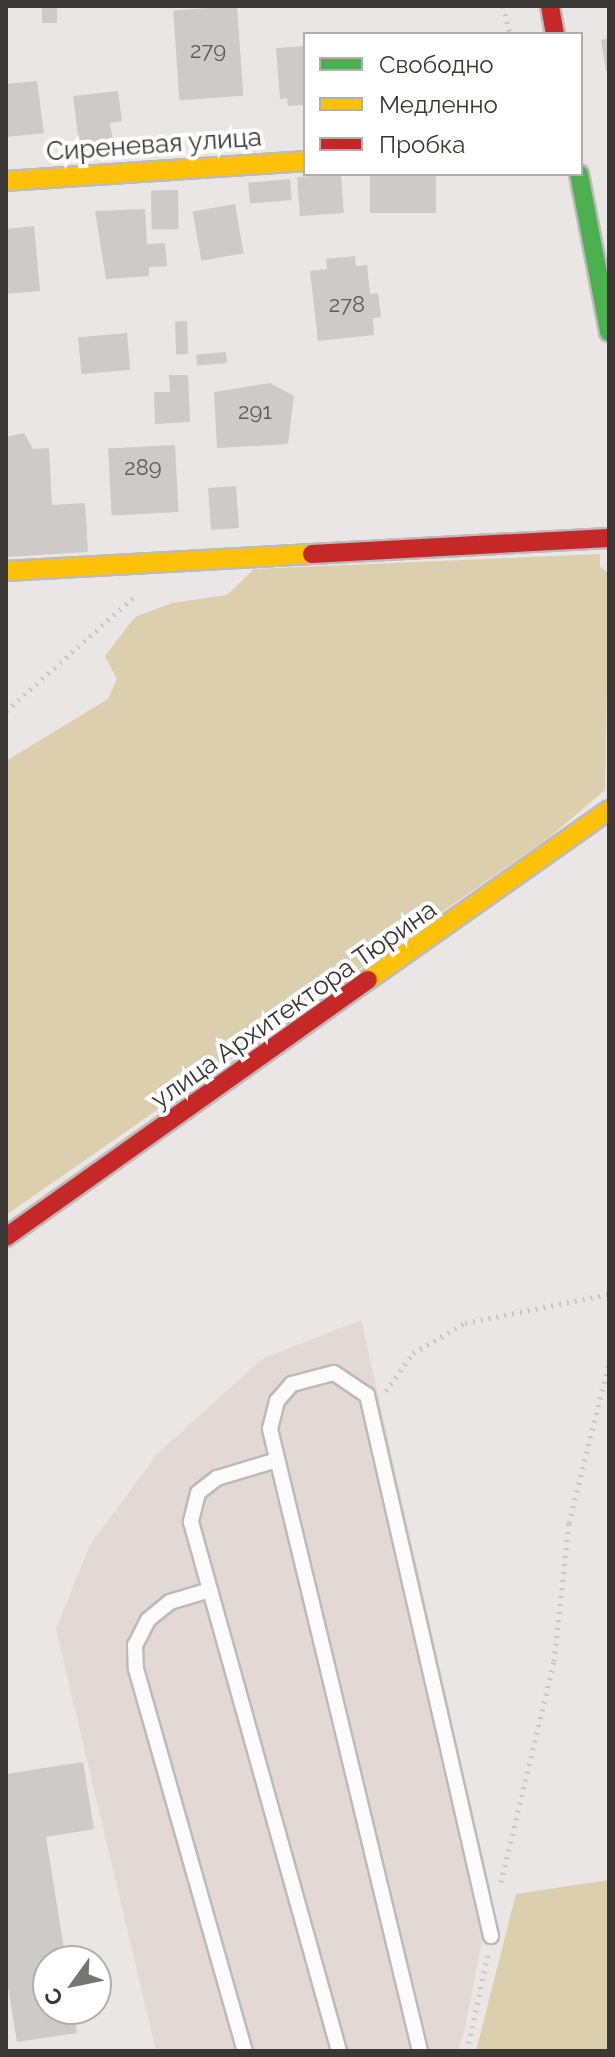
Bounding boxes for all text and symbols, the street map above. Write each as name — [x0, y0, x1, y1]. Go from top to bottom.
legend — [303, 32, 583, 176]
house number: 279 — [190, 38, 226, 64]
text: Свободно — [379, 50, 494, 79]
text: Медленно — [379, 90, 498, 119]
street label: Сиреневая улица — [45, 122, 263, 168]
text: Пробка — [379, 130, 465, 159]
house number: 278 — [329, 292, 365, 318]
house number: 291 — [238, 399, 272, 425]
house number: 289 — [124, 455, 162, 481]
street label: улица Архитектора Тюрина — [145, 894, 443, 1116]
north arrow — [32, 1945, 112, 2025]
text: С — [39, 1984, 69, 2010]

